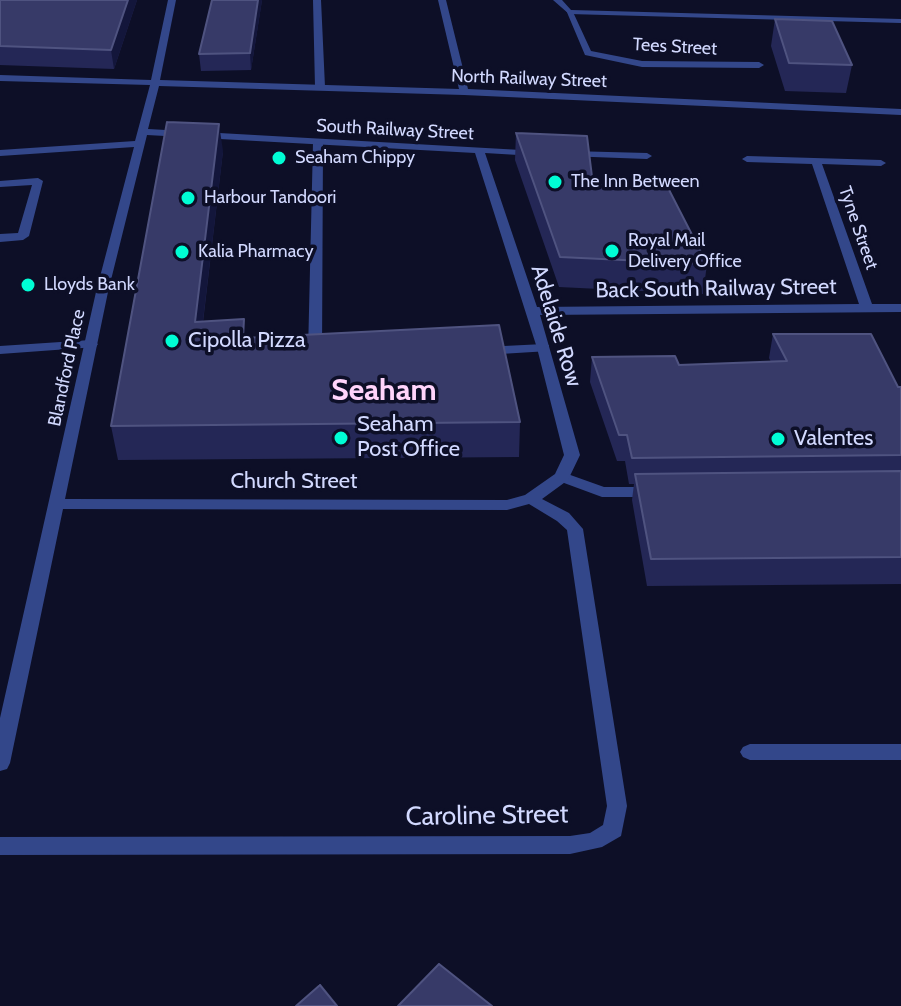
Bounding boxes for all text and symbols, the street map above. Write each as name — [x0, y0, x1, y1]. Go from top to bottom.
street label: Tees Street — [632, 34, 718, 60]
street label: North Railway Street — [451, 65, 607, 93]
street label: South Railway Street — [316, 115, 474, 145]
place label: Seaham Chippy — [295, 147, 415, 169]
marker: Seaham Chippy — [270, 149, 288, 167]
place label: The Inn Between — [571, 171, 700, 193]
marker: The Inn Between — [546, 173, 564, 191]
street label: Tyne Street — [834, 183, 882, 273]
place label: Harbour Tandoori — [204, 187, 336, 209]
marker: Harbour Tandoori — [179, 189, 197, 207]
place label: Royal Mail Delivery Office — [628, 230, 742, 272]
place label: Kalia Pharmacy — [198, 241, 314, 263]
marker: Royal Mail Delivery Office — [603, 242, 621, 260]
marker: Kalia Pharmacy — [173, 243, 191, 261]
street label: Adelaide Row — [525, 262, 587, 390]
place label: Lloyds Bank — [44, 274, 135, 296]
street label: Back South Railway Street — [595, 274, 837, 304]
marker: Lloyds Bank — [19, 276, 37, 294]
street label: Blandford Place — [44, 308, 90, 428]
place label: Cipolla Pizza — [188, 328, 306, 354]
marker: Cipolla Pizza — [163, 332, 181, 350]
district label: Seaham — [331, 373, 437, 409]
place label: Seaham Post Office — [357, 412, 460, 464]
place label: Valentes — [794, 426, 873, 452]
marker: Seaham Post Office — [332, 429, 350, 447]
marker: Valentes — [769, 430, 787, 448]
street label: Church Street — [230, 469, 358, 495]
street label: Caroline Street — [405, 799, 569, 833]

